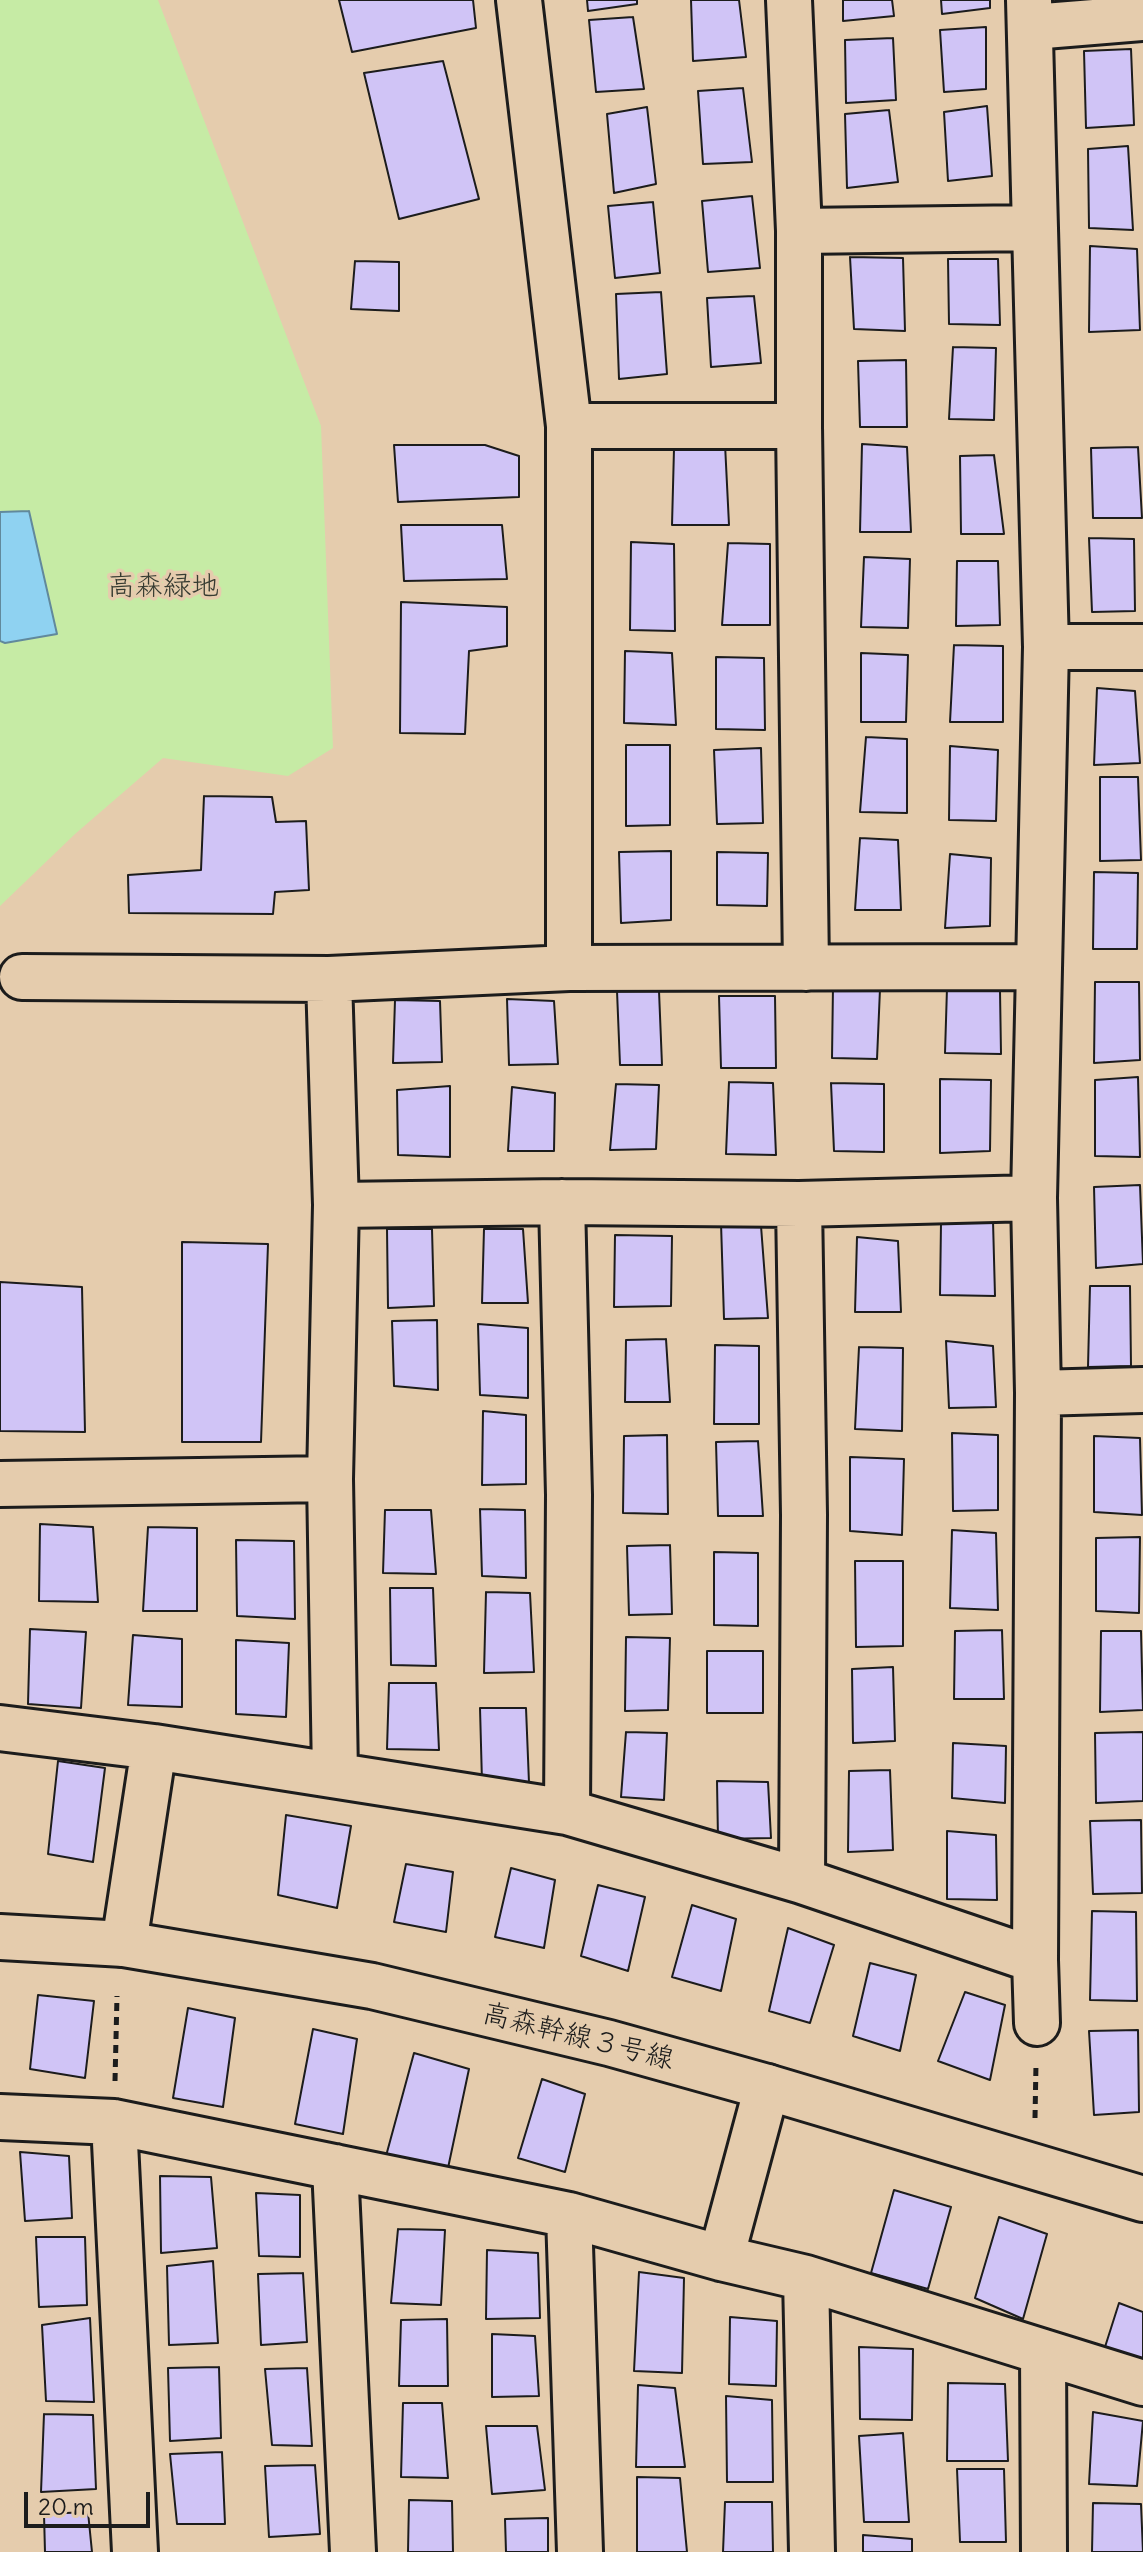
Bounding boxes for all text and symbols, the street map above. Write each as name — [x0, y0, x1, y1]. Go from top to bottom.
park label: 高森緑地 — [107, 570, 219, 604]
street label: 高森幹線３号線 — [479, 1997, 677, 2077]
scale bar — [28, 2476, 154, 2526]
text: 20 m — [38, 2491, 94, 2521]

